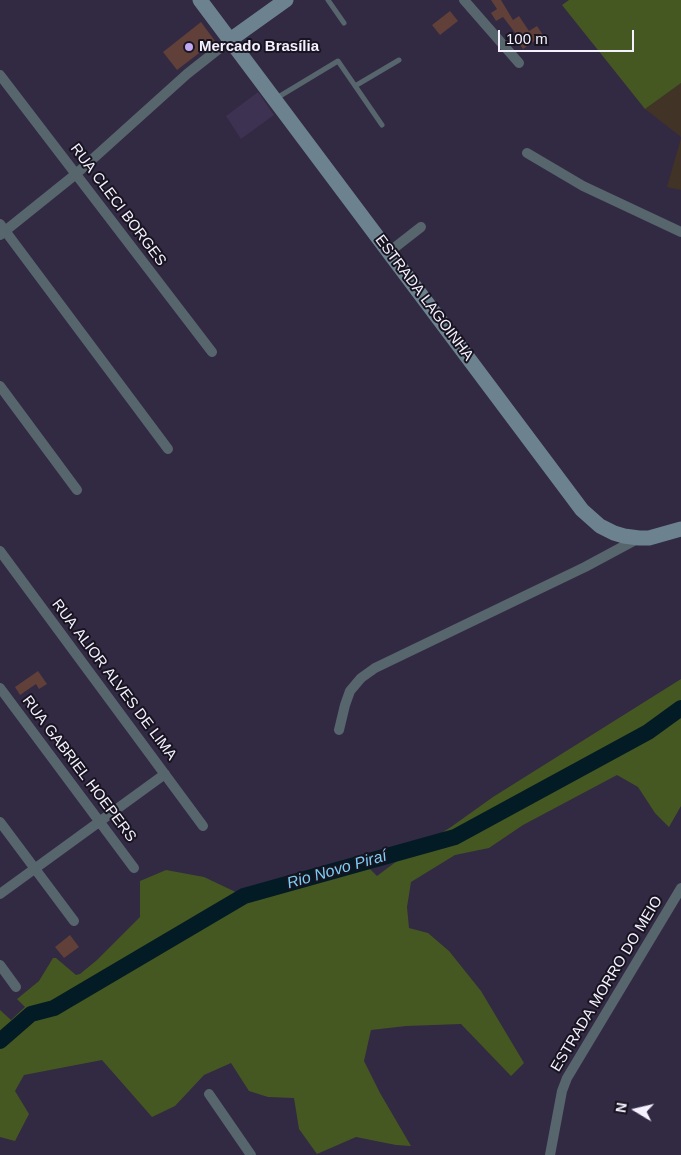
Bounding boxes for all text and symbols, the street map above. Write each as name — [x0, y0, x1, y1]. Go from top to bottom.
scale bar — [501, 20, 637, 52]
text: 100 m — [506, 30, 548, 47]
place label: Mercado Brasília — [199, 38, 319, 56]
marker: Mercado Brasília — [183, 41, 195, 53]
street label: RUA CLECI BORGES — [66, 140, 170, 270]
street label: ESTRADA LAGOINHA — [371, 232, 477, 364]
street label: RUA ALIOR ALVES DE LIMA — [48, 596, 180, 764]
street label: RUA GABRIEL HOEPERS — [18, 692, 140, 846]
water label: Rio Novo Piraí — [285, 847, 389, 893]
street label: ESTRADA MORRO DO MEIO — [547, 893, 667, 1075]
north arrow — [611, 1085, 661, 1135]
text: N — [612, 1101, 630, 1114]

